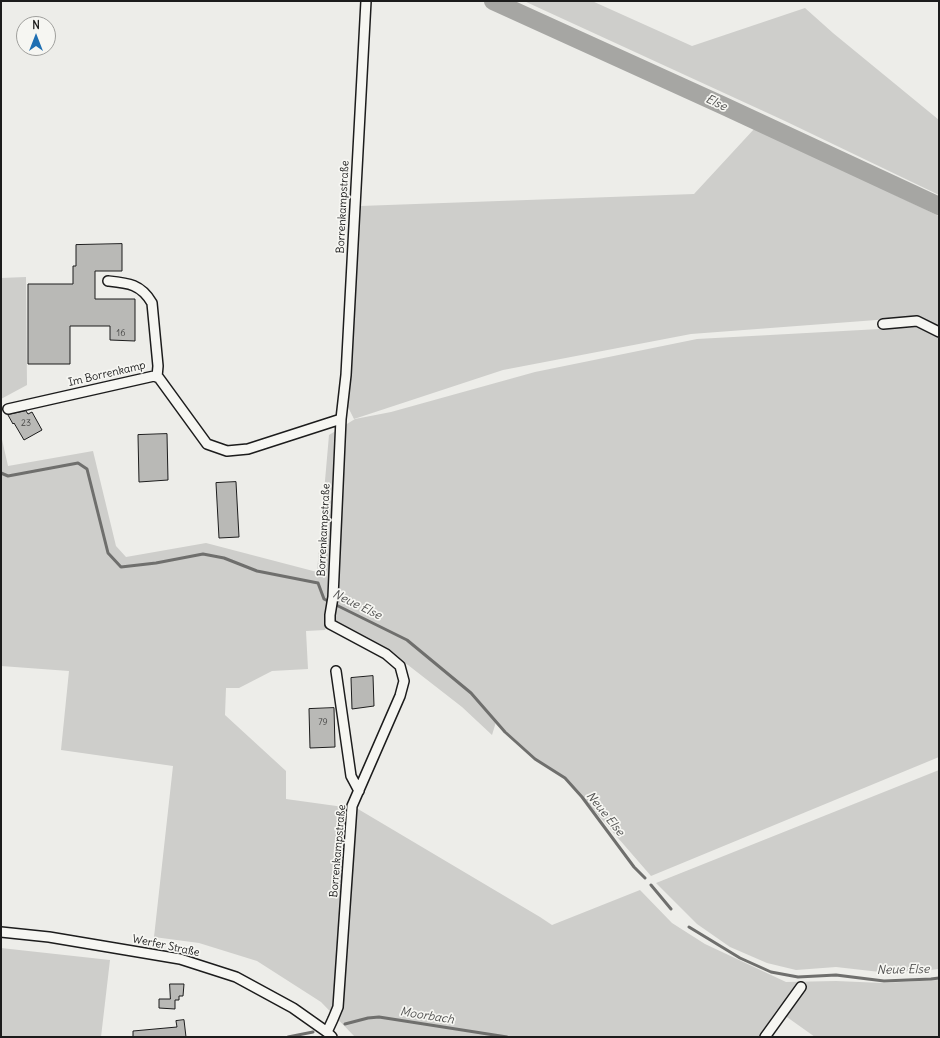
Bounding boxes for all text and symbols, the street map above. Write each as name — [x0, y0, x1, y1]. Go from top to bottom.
north arrow — [16, 16, 56, 56]
text: N — [32, 18, 40, 32]
water label: Else — [703, 92, 729, 114]
street label: Borrenkampstraße — [334, 160, 352, 254]
house number: 16 — [117, 328, 125, 338]
street label: Im Borrenkamp — [67, 359, 147, 389]
house number: 23 — [21, 418, 31, 428]
street label: Borrenkampstraße — [315, 483, 333, 577]
water label: Neue Else — [330, 587, 384, 623]
house number: 79 — [318, 717, 328, 727]
water label: Neue Else — [583, 789, 627, 839]
street label: Borrenkampstraße — [327, 804, 349, 898]
street label: Werfer Straße — [131, 932, 201, 960]
water label: Neue Else — [877, 962, 929, 978]
water label: Moorbach — [399, 1005, 455, 1027]

